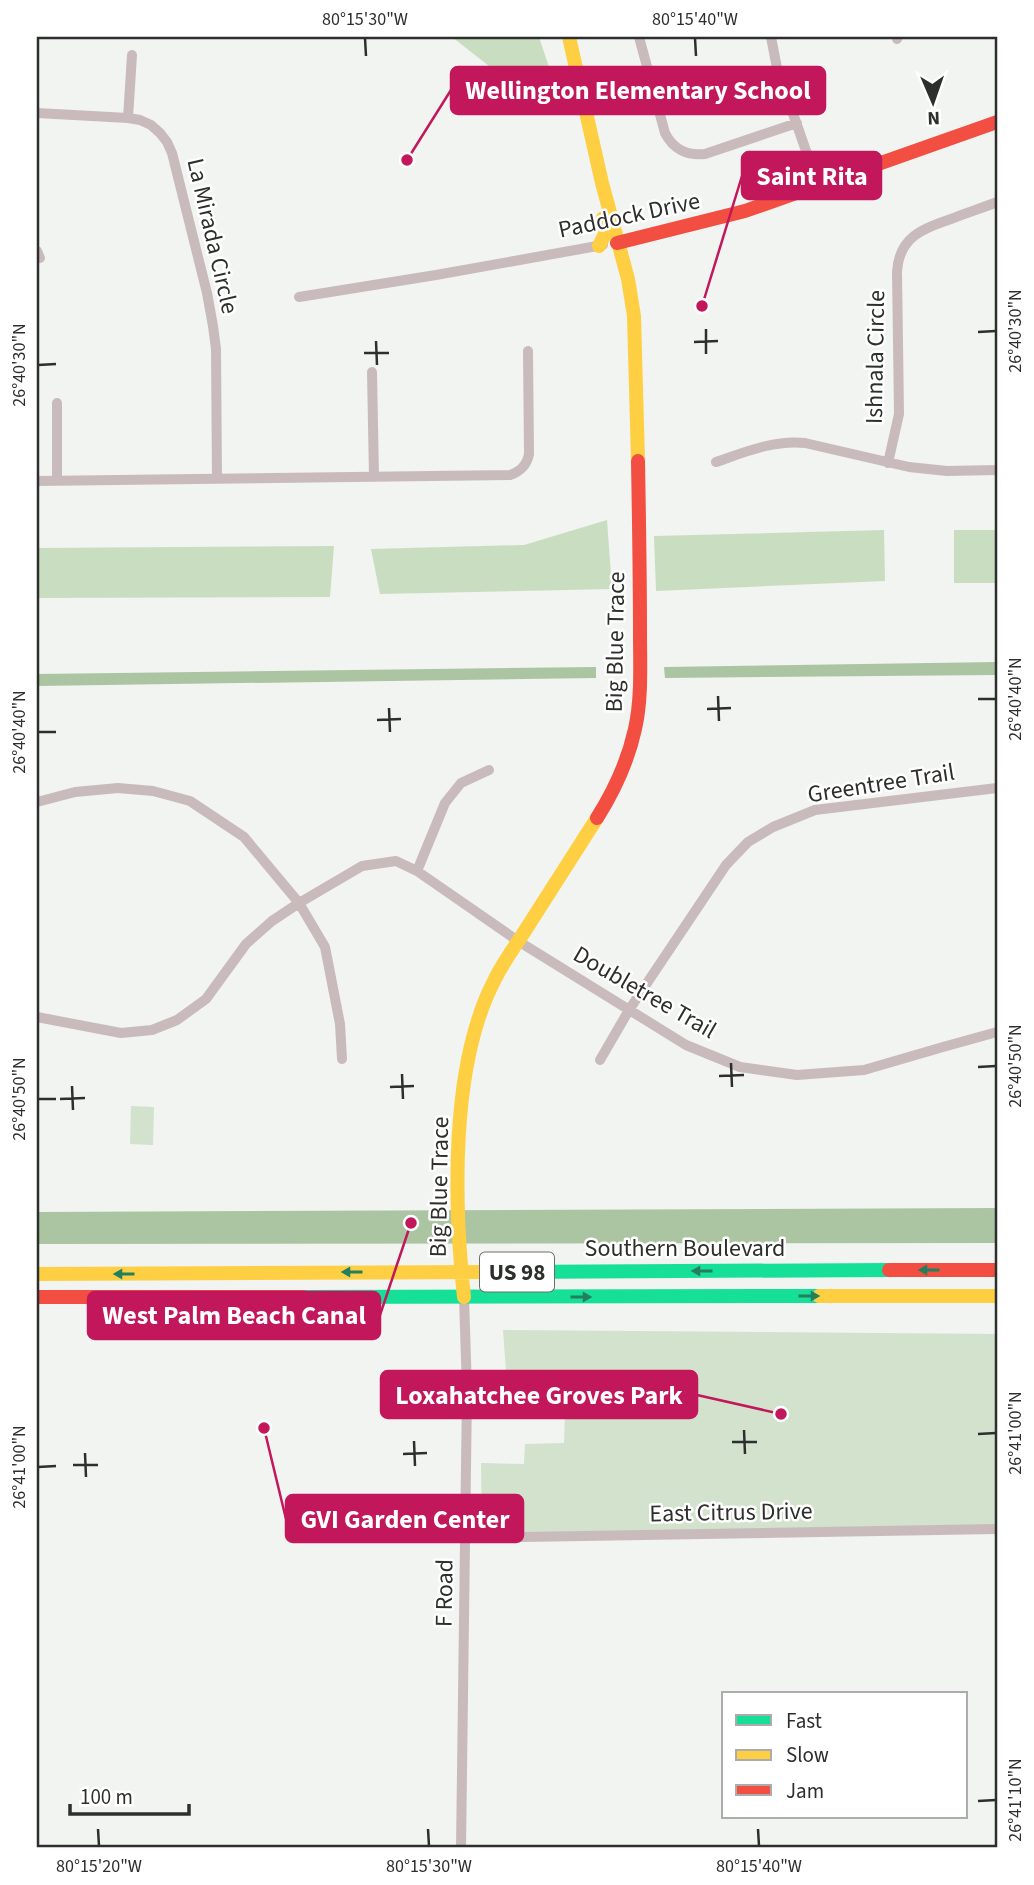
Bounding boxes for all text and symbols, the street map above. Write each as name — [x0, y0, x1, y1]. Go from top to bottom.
text: 80°15'30"W — [322, 7, 408, 32]
text: 80°15'40"W — [652, 7, 738, 32]
north arrow — [898, 66, 968, 136]
callout: Wellington Elementary School — [451, 67, 825, 114]
text: Wellington Elementary School — [465, 72, 811, 109]
text: N — [927, 104, 940, 131]
callout: Saint Rita — [742, 152, 881, 199]
street label: La Mirada Circle — [178, 155, 247, 317]
text: Saint Rita — [756, 158, 868, 195]
street label: Paddock Drive — [555, 183, 703, 248]
text: 26°40'30"N — [1003, 289, 1028, 373]
street label: Ishnala Circle — [857, 290, 894, 424]
text: 26°40'30"N — [7, 323, 32, 407]
street label: Big Blue Trace — [597, 571, 634, 713]
text: 26°40'40"N — [1003, 657, 1028, 741]
text: 26°40'40"N — [7, 690, 32, 774]
street label: Greentree Trail — [805, 755, 957, 812]
street label: Doubletree Trail — [567, 937, 723, 1048]
text: 26°40'50"N — [1003, 1024, 1028, 1108]
text: 26°40'50"N — [7, 1057, 32, 1141]
street label: Big Blue Trace — [421, 1116, 458, 1258]
street label: Southern Boulevard — [585, 1231, 785, 1266]
road number: US 98 — [480, 1252, 554, 1292]
one-way arrow — [918, 1264, 940, 1276]
one-way arrow — [690, 1265, 712, 1277]
one-way arrow — [340, 1267, 362, 1278]
one-way arrow — [113, 1268, 135, 1280]
one-way arrow — [798, 1290, 820, 1302]
one-way arrow — [571, 1291, 593, 1303]
callout: West Palm Beach Canal — [88, 1292, 380, 1339]
text: West Palm Beach Canal — [102, 1297, 366, 1334]
callout: Loxahatchee Groves Park — [381, 1371, 697, 1418]
text: Loxahatchee Groves Park — [395, 1377, 684, 1414]
text: 26°41'00"N — [1003, 1391, 1028, 1475]
text: 26°41'00"N — [7, 1425, 32, 1509]
street label: East Citrus Drive — [649, 1494, 813, 1531]
callout: GVI Garden Center — [286, 1495, 523, 1542]
text: GVI Garden Center — [300, 1501, 510, 1538]
street label: F Road — [426, 1559, 463, 1627]
legend — [722, 1692, 968, 1818]
text: Fast — [786, 1706, 822, 1736]
text: Slow — [786, 1740, 829, 1770]
text: 26°41'10"N — [1003, 1758, 1028, 1842]
scale bar — [70, 1773, 189, 1817]
text: Jam — [786, 1776, 824, 1806]
text: 100 m — [80, 1782, 133, 1812]
text: 80°15'20"W — [56, 1854, 142, 1879]
text: 80°15'30"W — [386, 1854, 472, 1879]
text: 80°15'40"W — [716, 1854, 802, 1879]

